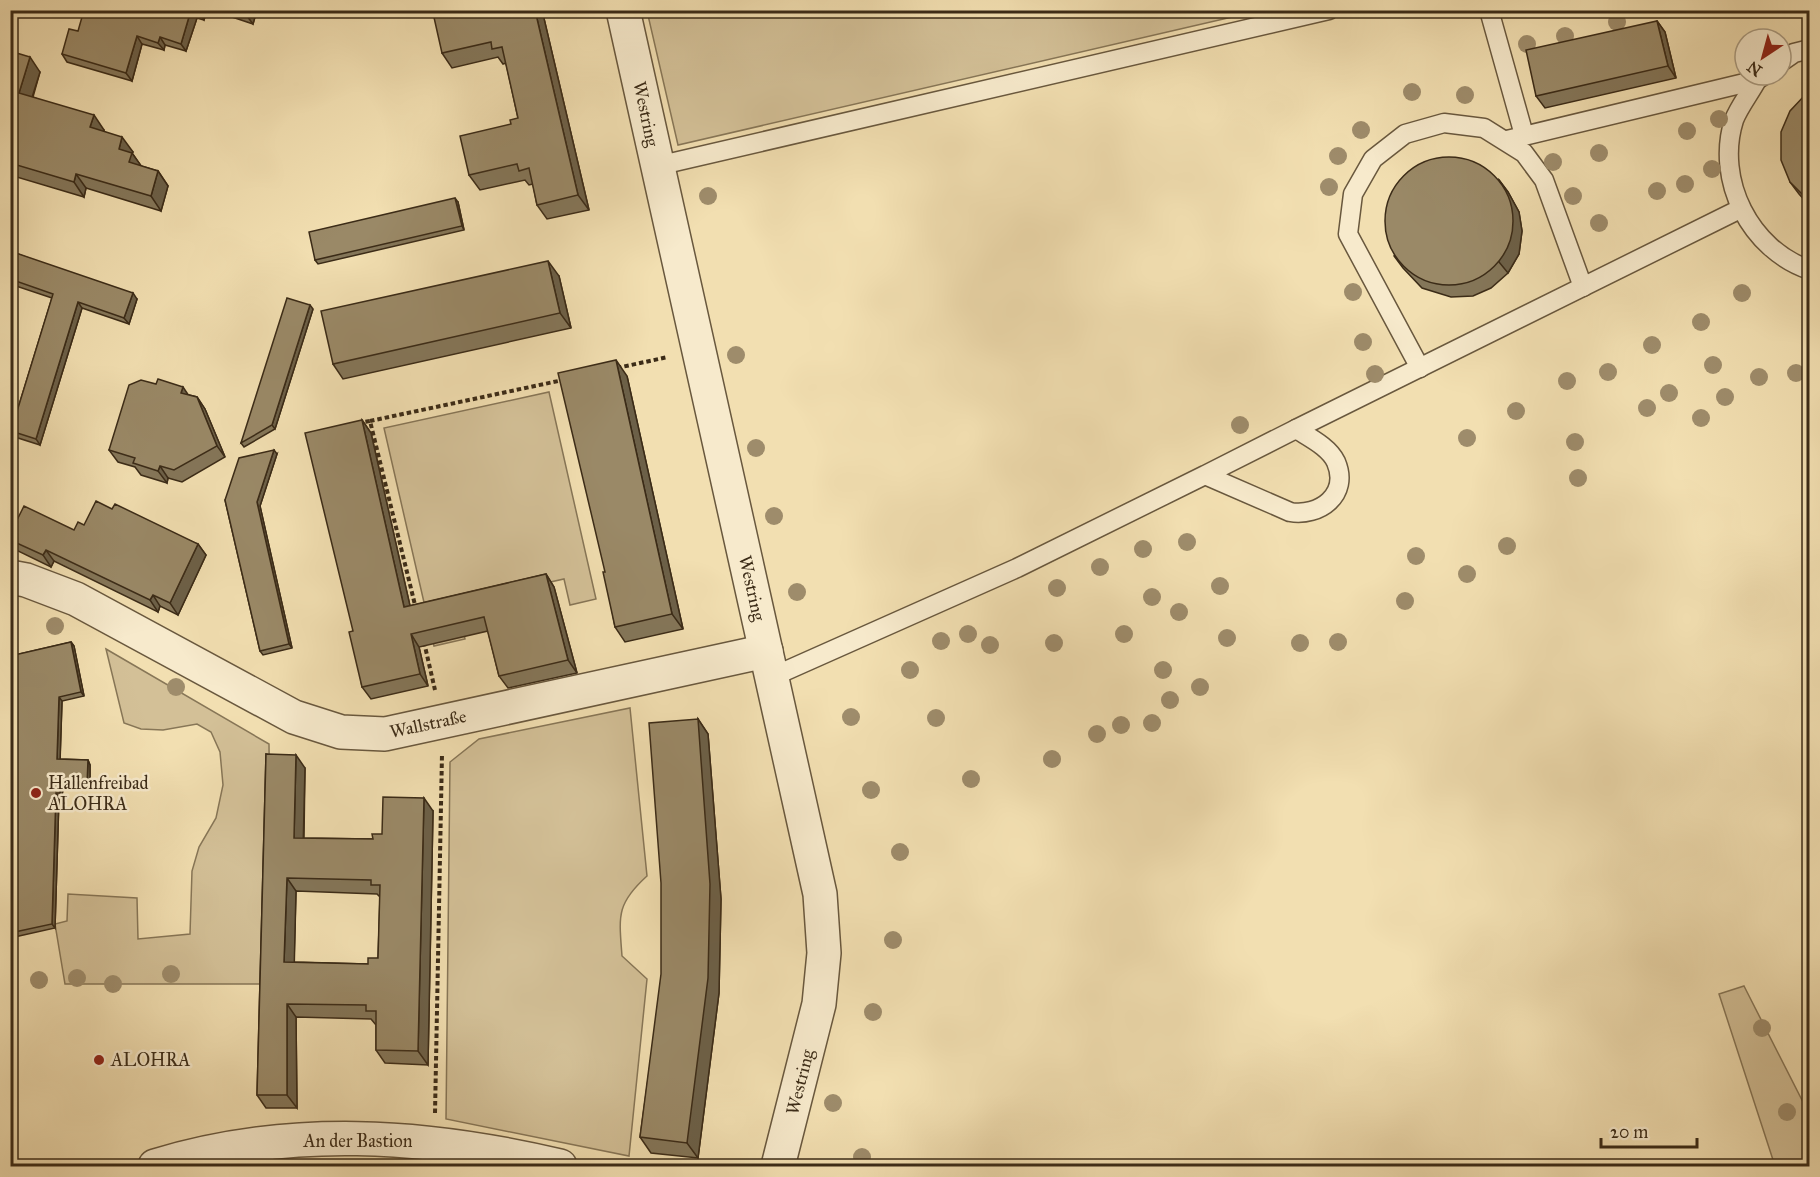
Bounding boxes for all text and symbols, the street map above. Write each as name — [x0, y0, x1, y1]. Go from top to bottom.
north arrow — [1733, 27, 1793, 87]
text: N — [1743, 57, 1766, 80]
street label: Westring — [627, 79, 664, 150]
street label: Westring — [733, 553, 770, 624]
street label: Wallstraße — [388, 705, 468, 743]
place label: Hallenfreibad ALOHRA — [47, 772, 149, 815]
marker: Hallenfreibad ALOHRA — [29, 786, 43, 800]
street label: Westring — [781, 1046, 820, 1117]
place label: ALOHRA — [110, 1049, 190, 1071]
marker: ALOHRA — [92, 1053, 106, 1067]
scale bar — [1601, 1111, 1697, 1149]
text: 20 m — [1610, 1121, 1648, 1143]
street label: An der Bastion — [302, 1130, 413, 1152]

